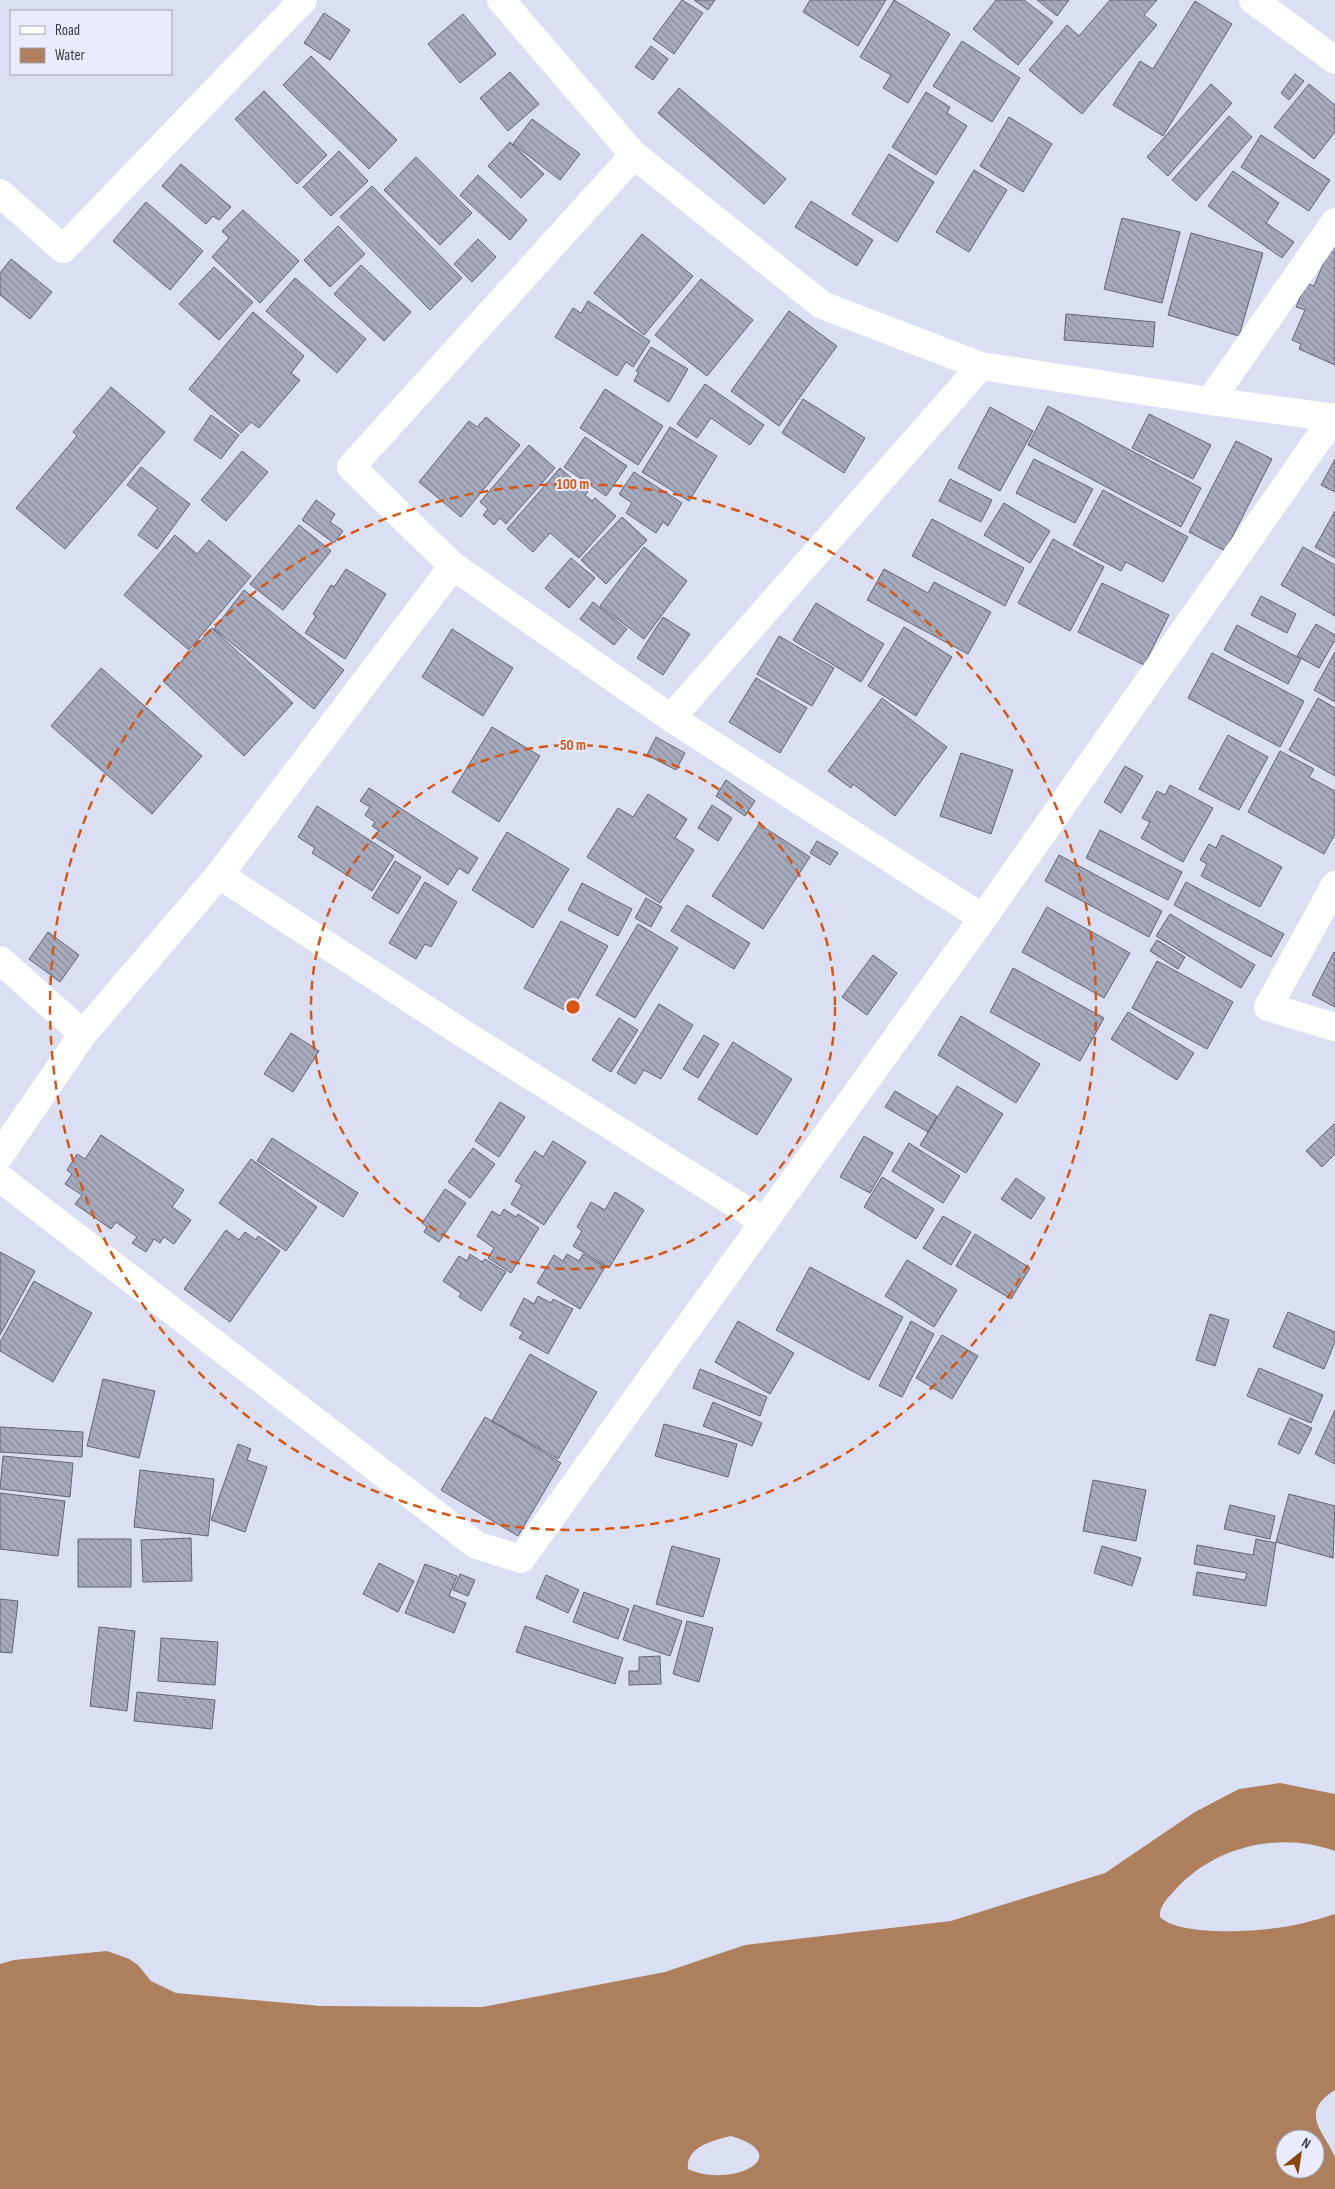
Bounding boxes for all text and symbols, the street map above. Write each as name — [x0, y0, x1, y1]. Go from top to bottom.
legend — [10, 10, 172, 75]
text: Road — [55, 21, 80, 40]
text: Water — [55, 46, 86, 65]
text: 100 m — [557, 475, 589, 494]
text: 50 m — [560, 736, 586, 755]
centre of rings — [564, 998, 582, 1016]
north arrow — [1275, 2129, 1325, 2179]
text: N — [1299, 2134, 1314, 2152]

